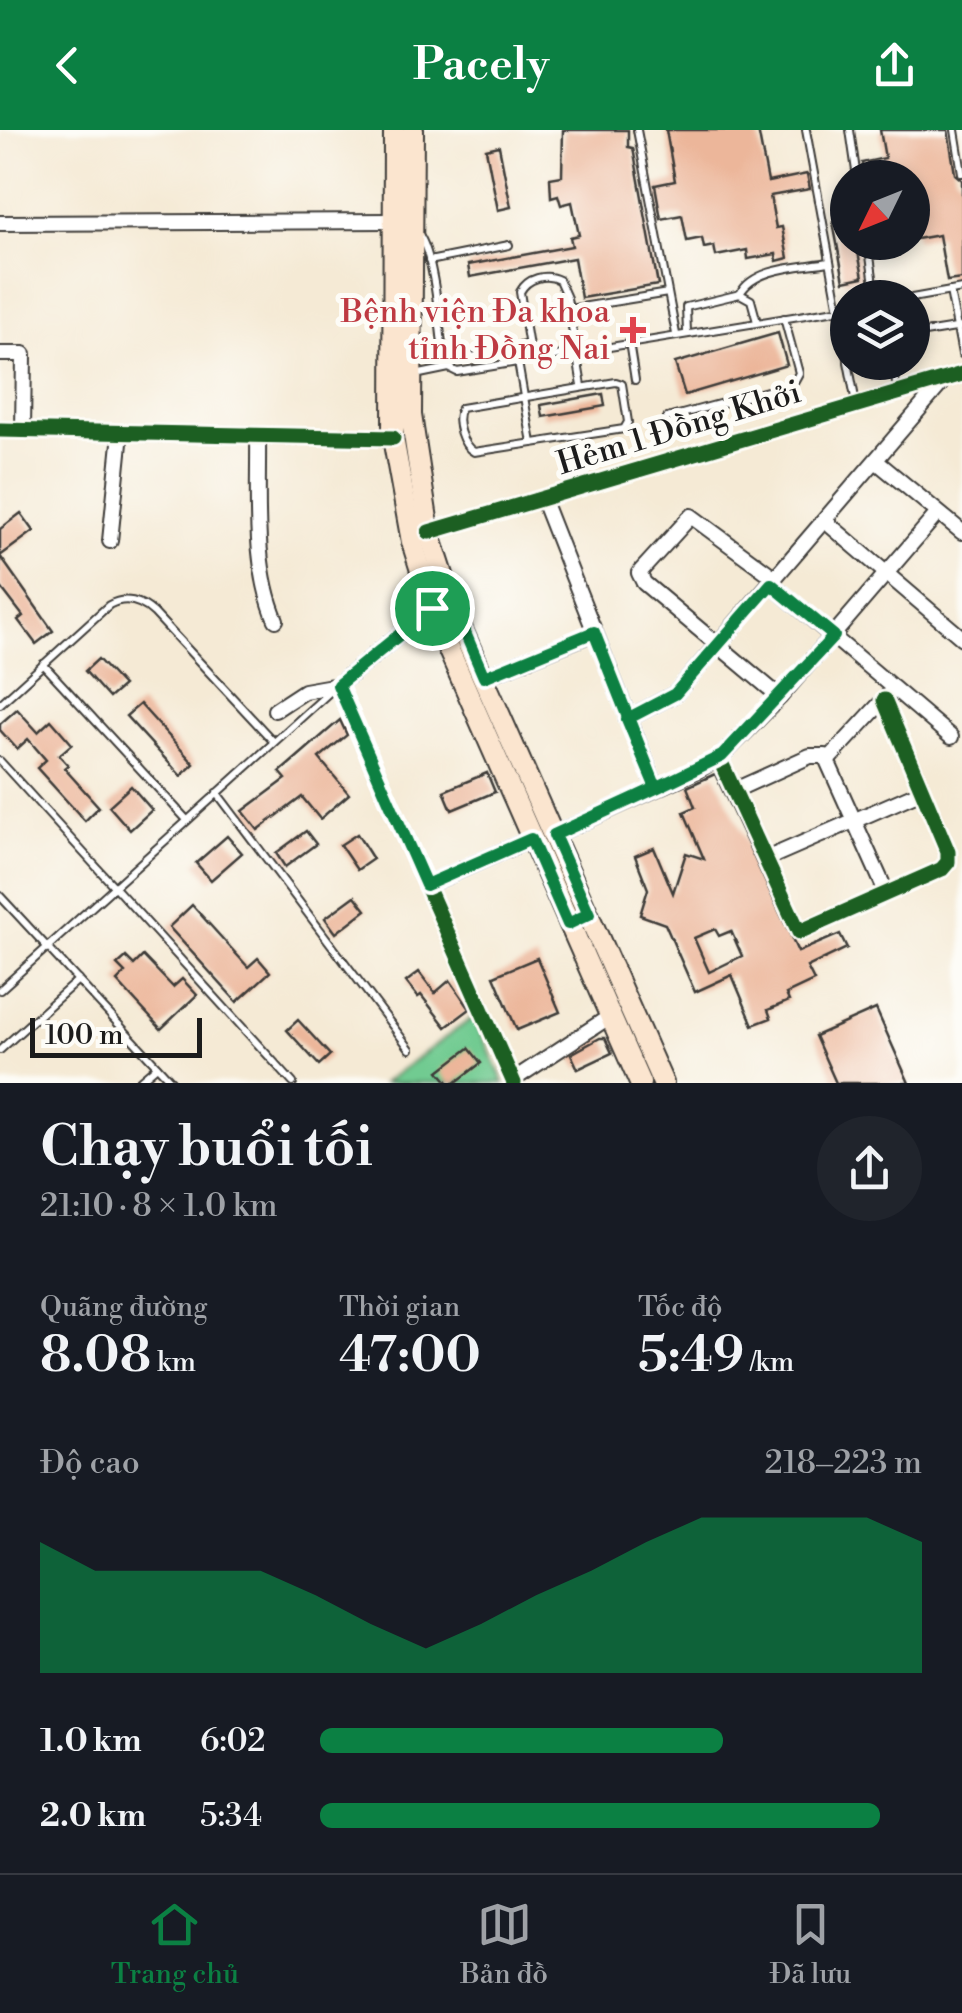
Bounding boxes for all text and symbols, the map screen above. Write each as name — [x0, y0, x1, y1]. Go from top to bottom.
text: Pacely — [413, 37, 549, 94]
icon: back — [40, 38, 95, 93]
icon: share — [867, 38, 922, 93]
north arrow — [830, 160, 930, 260]
map controls — [830, 160, 930, 380]
button: layers — [830, 280, 930, 380]
place label: Bệnh viện Đa khoa tỉnh Đồng Nai — [340, 292, 611, 369]
marker: Bệnh viện Đa khoa tỉnh Đồng Nai — [620, 317, 646, 343]
street label: Hẻm 1 Đồng Khởi — [552, 372, 806, 484]
pin — [390, 566, 475, 651]
icon: arrive — [405, 581, 460, 636]
scale bar — [30, 1013, 202, 1058]
text: 100 m — [45, 1018, 124, 1053]
text: Chạy buổi tối — [40, 1114, 373, 1183]
button: share — [817, 1116, 922, 1221]
text: 21:10 · 8 × 1.0 km — [40, 1186, 278, 1226]
text: Quãng đường — [40, 1290, 208, 1325]
text: Thời gian — [339, 1290, 460, 1325]
text: Tốc độ — [638, 1290, 722, 1325]
text: 8.08 — [40, 1325, 151, 1387]
text: 47:00 — [339, 1325, 481, 1387]
text: 5:49 — [638, 1325, 744, 1387]
text: km — [151, 1345, 196, 1380]
text: /km — [744, 1345, 794, 1380]
text: Độ cao — [40, 1443, 140, 1483]
text: 218–223 m — [765, 1443, 922, 1483]
text: 1.0 km — [40, 1721, 142, 1761]
text: 6:02 — [200, 1721, 266, 1761]
text: 2.0 km — [40, 1796, 146, 1836]
text: 5:34 — [200, 1796, 262, 1836]
tab: Trang chủ — [111, 1897, 239, 1992]
tab: Bản đồ — [460, 1897, 548, 1992]
tab: Đã lưu — [769, 1897, 851, 1992]

